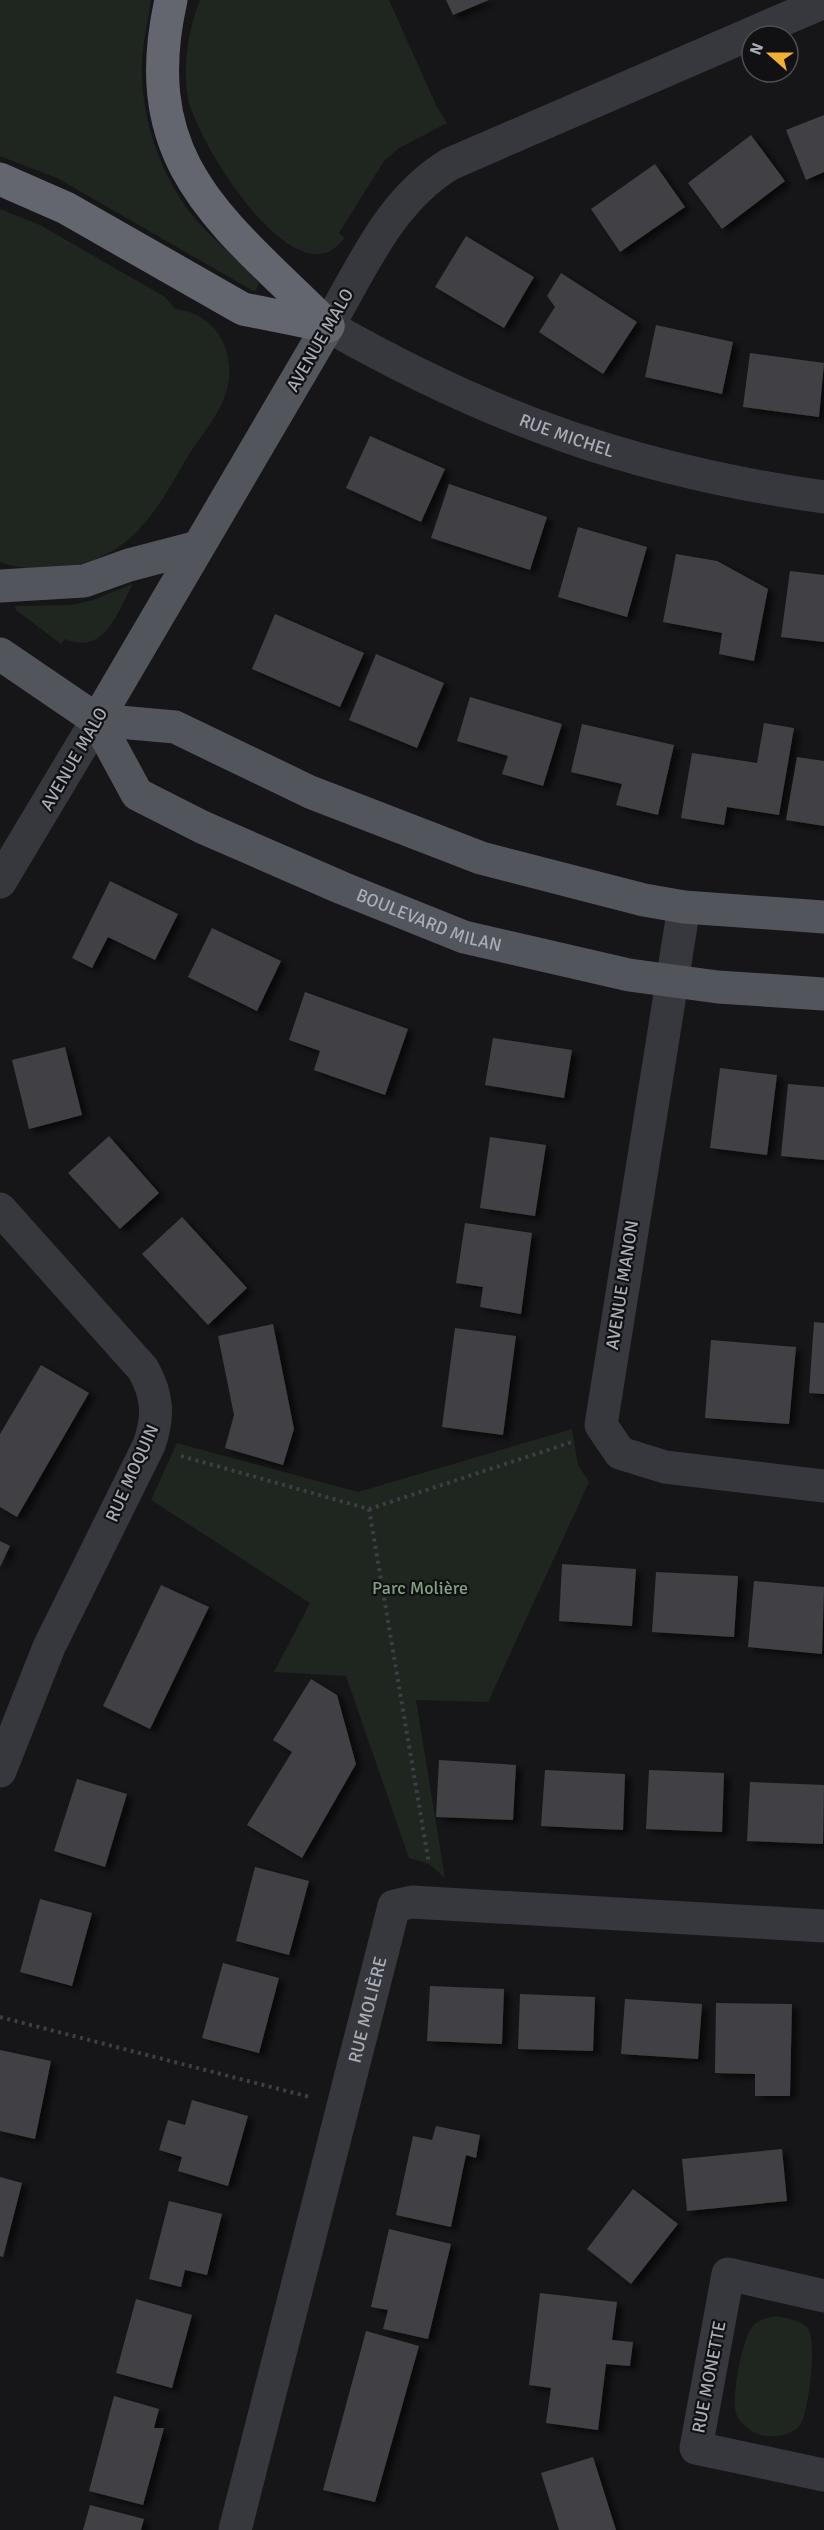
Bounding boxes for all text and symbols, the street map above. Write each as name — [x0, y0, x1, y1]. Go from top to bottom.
north arrow — [740, 24, 800, 84]
text: N — [746, 40, 768, 58]
street label: AVENUE MALO — [282, 285, 358, 395]
street label: RUE MICHEL — [516, 409, 617, 462]
street label: AVENUE MALO — [36, 704, 112, 814]
street label: BOULEVARD MILAN — [353, 884, 504, 956]
street label: AVENUE MANON — [601, 1219, 643, 1351]
street label: RUE MOQUIN — [101, 1421, 163, 1525]
park label: Parc Molière — [372, 1577, 468, 1599]
street label: RUE MOLIÈRE — [343, 1954, 392, 2065]
street label: RUE MONETTE — [687, 2319, 731, 2435]

